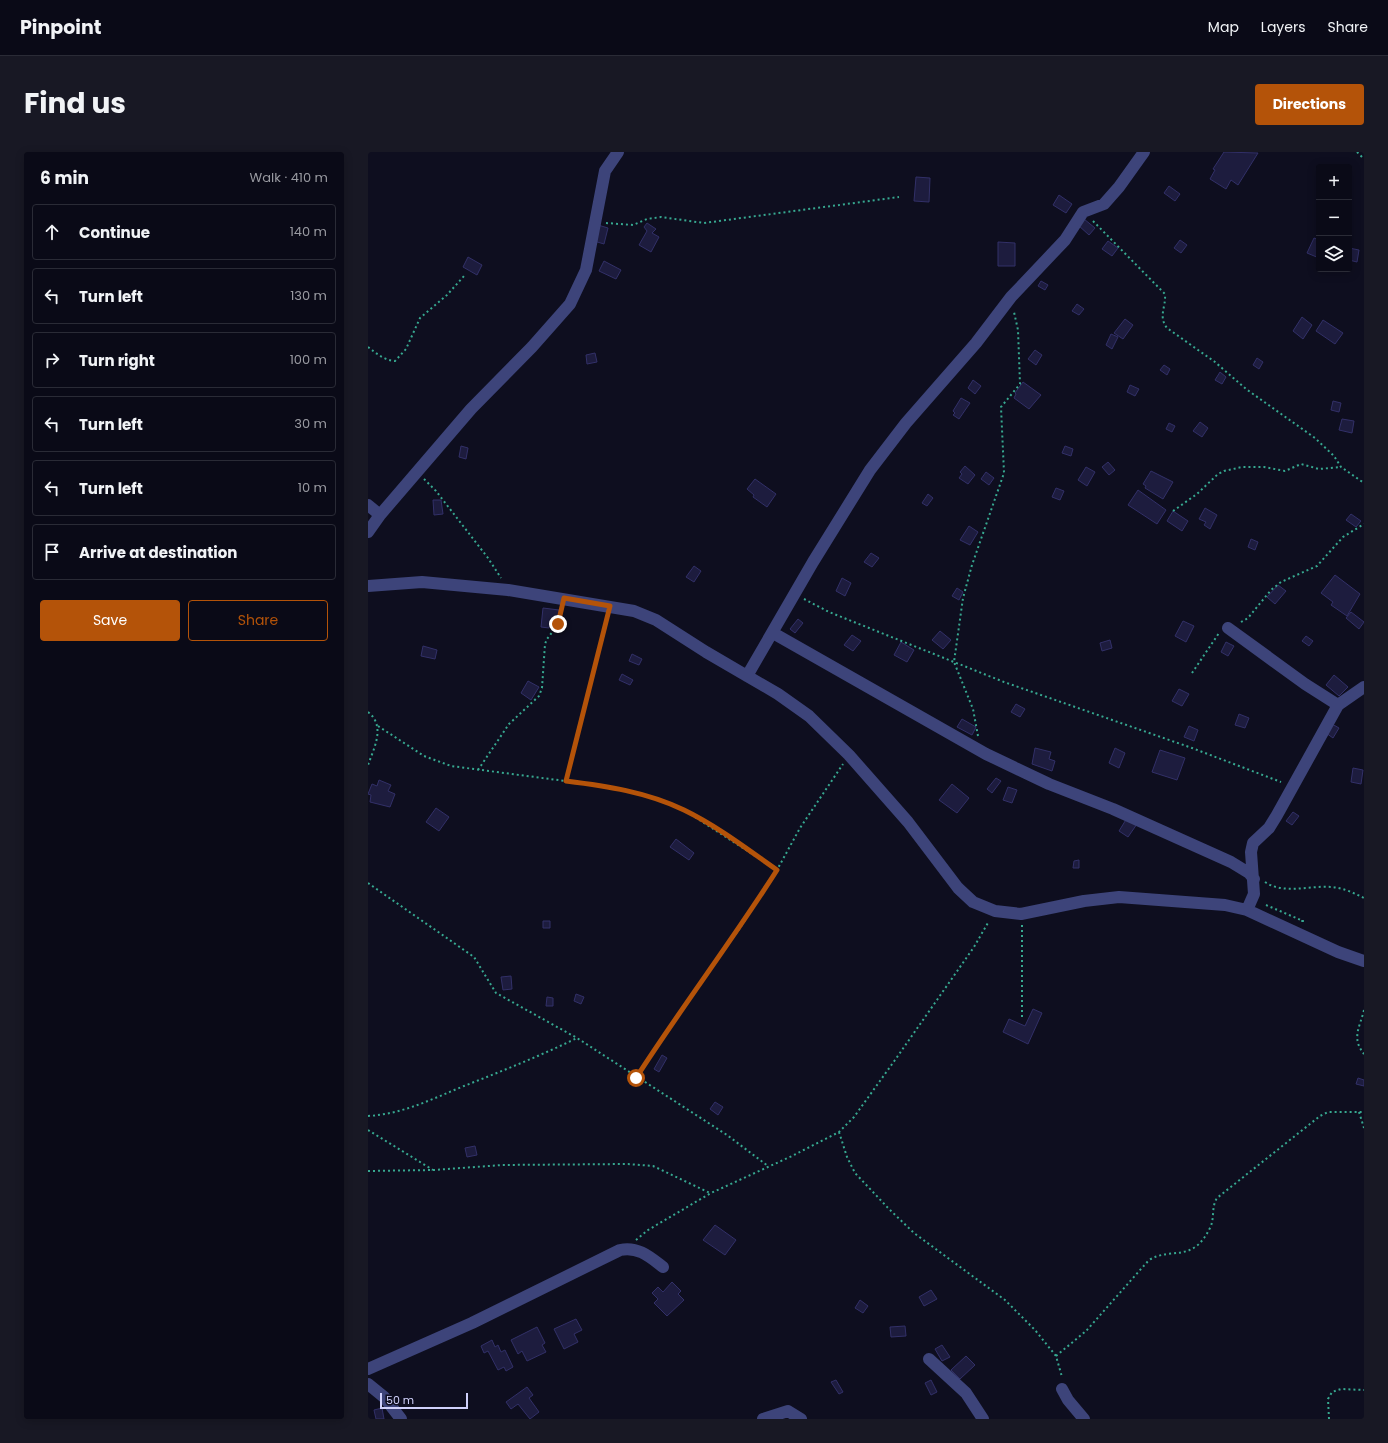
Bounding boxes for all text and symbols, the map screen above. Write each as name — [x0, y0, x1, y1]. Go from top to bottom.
text: Pinpoint — [20, 14, 101, 41]
text: Map — [1208, 17, 1239, 37]
text: Layers — [1261, 17, 1305, 37]
text: Share — [1327, 17, 1368, 37]
text: Find us — [24, 84, 126, 123]
button: Directions — [1255, 84, 1364, 125]
map controls — [1316, 164, 1352, 272]
button: + — [1316, 164, 1352, 200]
text: 6 min — [40, 166, 89, 190]
text: Walk · 410 m — [250, 168, 328, 187]
button: − — [1316, 200, 1352, 236]
icon: ahead — [41, 221, 63, 243]
text: Continue — [79, 222, 150, 243]
text: 140 m — [290, 222, 327, 241]
button: layers — [1316, 236, 1352, 272]
icon: left — [41, 285, 63, 307]
text: Turn left — [79, 286, 143, 307]
text: 130 m — [290, 286, 327, 305]
icon: right — [41, 349, 63, 371]
text: Turn right — [79, 350, 155, 371]
text: 100 m — [290, 350, 327, 369]
icon: left — [41, 413, 63, 435]
text: Turn left — [79, 414, 143, 435]
text: 30 m — [294, 414, 327, 433]
icon: left — [41, 477, 63, 499]
text: Turn left — [79, 478, 143, 499]
text: 10 m — [298, 478, 327, 497]
icon: arrive — [41, 541, 63, 563]
text: Arrive at destination — [79, 542, 237, 563]
button: Save — [40, 600, 180, 641]
button: Share — [188, 600, 328, 641]
route end — [549, 615, 567, 633]
route start — [627, 1069, 645, 1087]
scale bar — [380, 1391, 468, 1410]
text: 50 m — [386, 1392, 414, 1408]

